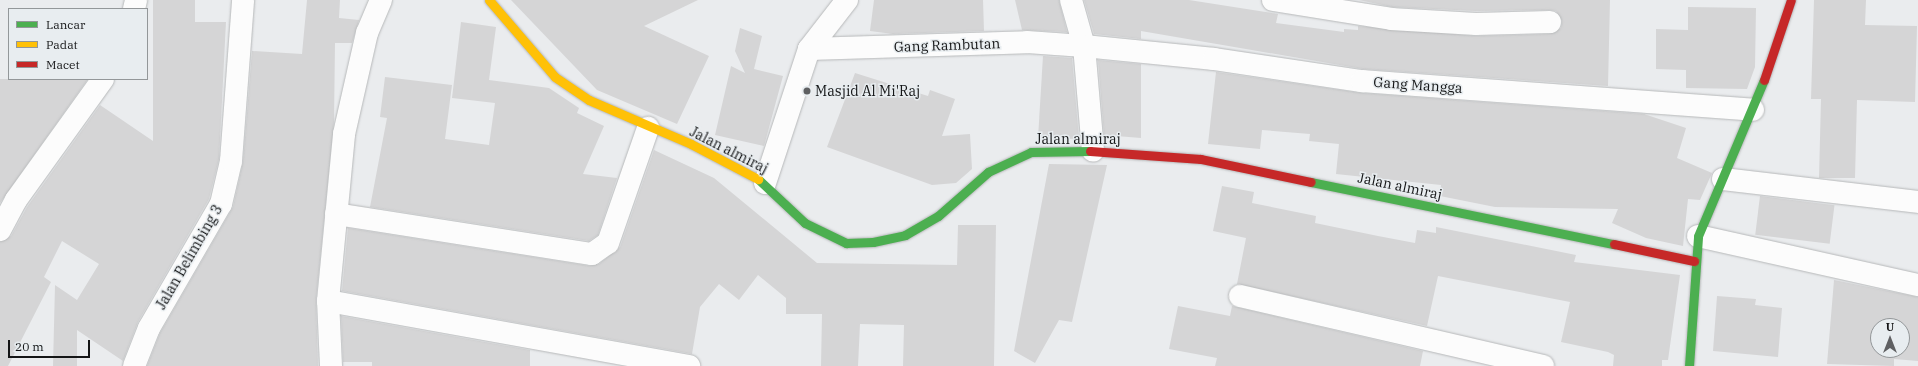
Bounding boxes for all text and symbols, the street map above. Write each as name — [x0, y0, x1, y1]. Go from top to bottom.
legend — [8, 8, 148, 80]
text: Lancar — [46, 17, 85, 32]
street label: Gang Rambutan — [893, 35, 1001, 55]
text: Padat — [46, 37, 78, 52]
text: Macet — [46, 57, 80, 72]
street label: Gang Mangga — [1373, 74, 1463, 96]
place label: Masjid Al Mi'Raj — [815, 83, 920, 99]
marker: Masjid Al Mi'Raj — [802, 86, 812, 96]
street label: Jalan almiraj — [687, 123, 771, 177]
street label: Jalan almiraj — [1035, 131, 1121, 147]
street label: Jalan almiraj — [1356, 169, 1444, 203]
street label: Jalan Belimbing 3 — [152, 202, 226, 312]
north arrow — [1870, 318, 1910, 358]
text: U — [1886, 320, 1894, 334]
scale bar — [10, 332, 92, 358]
text: 20 m — [15, 339, 44, 354]

